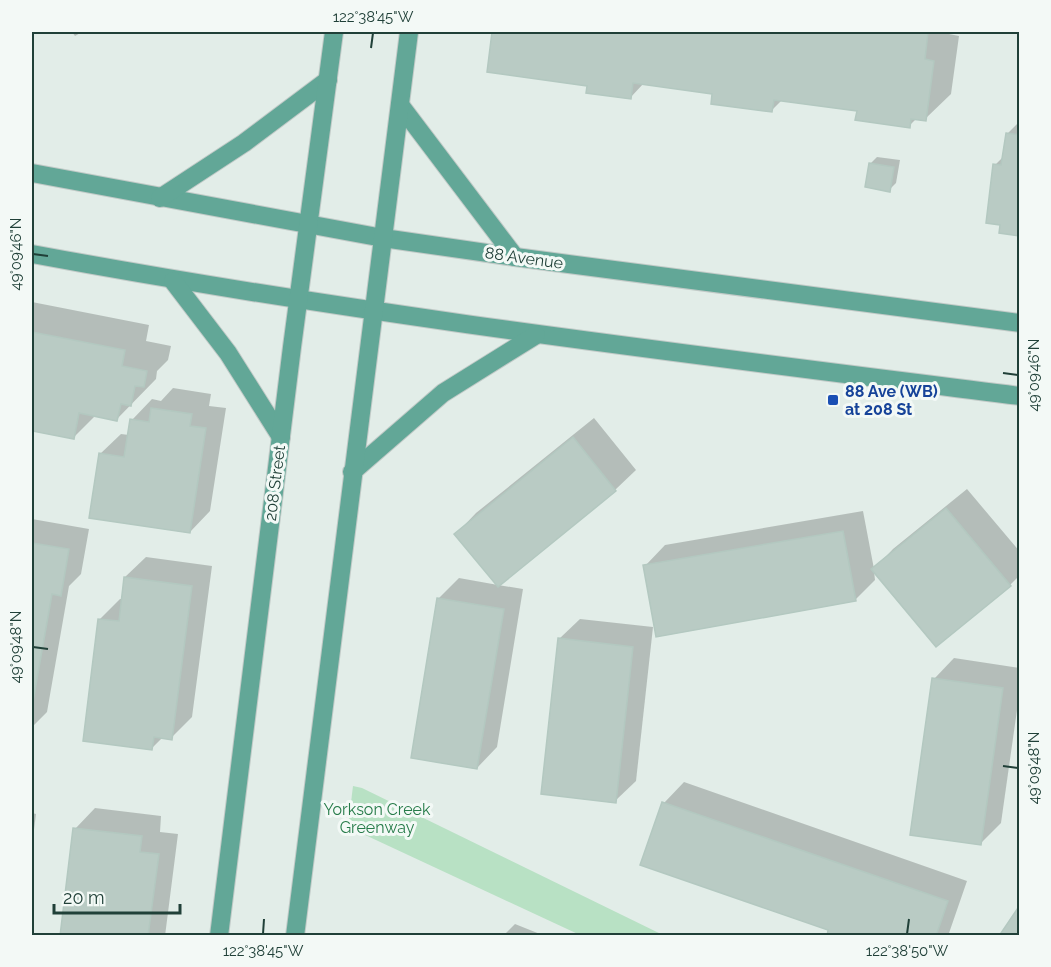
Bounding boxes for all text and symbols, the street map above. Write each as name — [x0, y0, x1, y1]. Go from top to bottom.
text: 122°38'45"W — [333, 8, 414, 26]
text: 49°09'46"N — [7, 218, 25, 290]
street label: 88 Avenue — [484, 243, 564, 273]
text: 49°09'46"N — [1025, 339, 1043, 411]
place label: 88 Ave (WB) at 208 St — [845, 382, 938, 419]
marker: 88 Ave (WB) at 208 St — [826, 393, 840, 407]
street label: 208 Street — [261, 443, 289, 522]
text: 49°09'48"N — [7, 611, 25, 683]
text: 49°09'48"N — [1025, 732, 1043, 804]
park label: Yorkson Creek Greenway — [324, 800, 431, 837]
scale bar — [54, 877, 180, 915]
text: 20 m — [63, 887, 105, 908]
text: 122°38'45"W — [223, 942, 304, 960]
text: 122°38'50"W — [866, 942, 949, 960]

